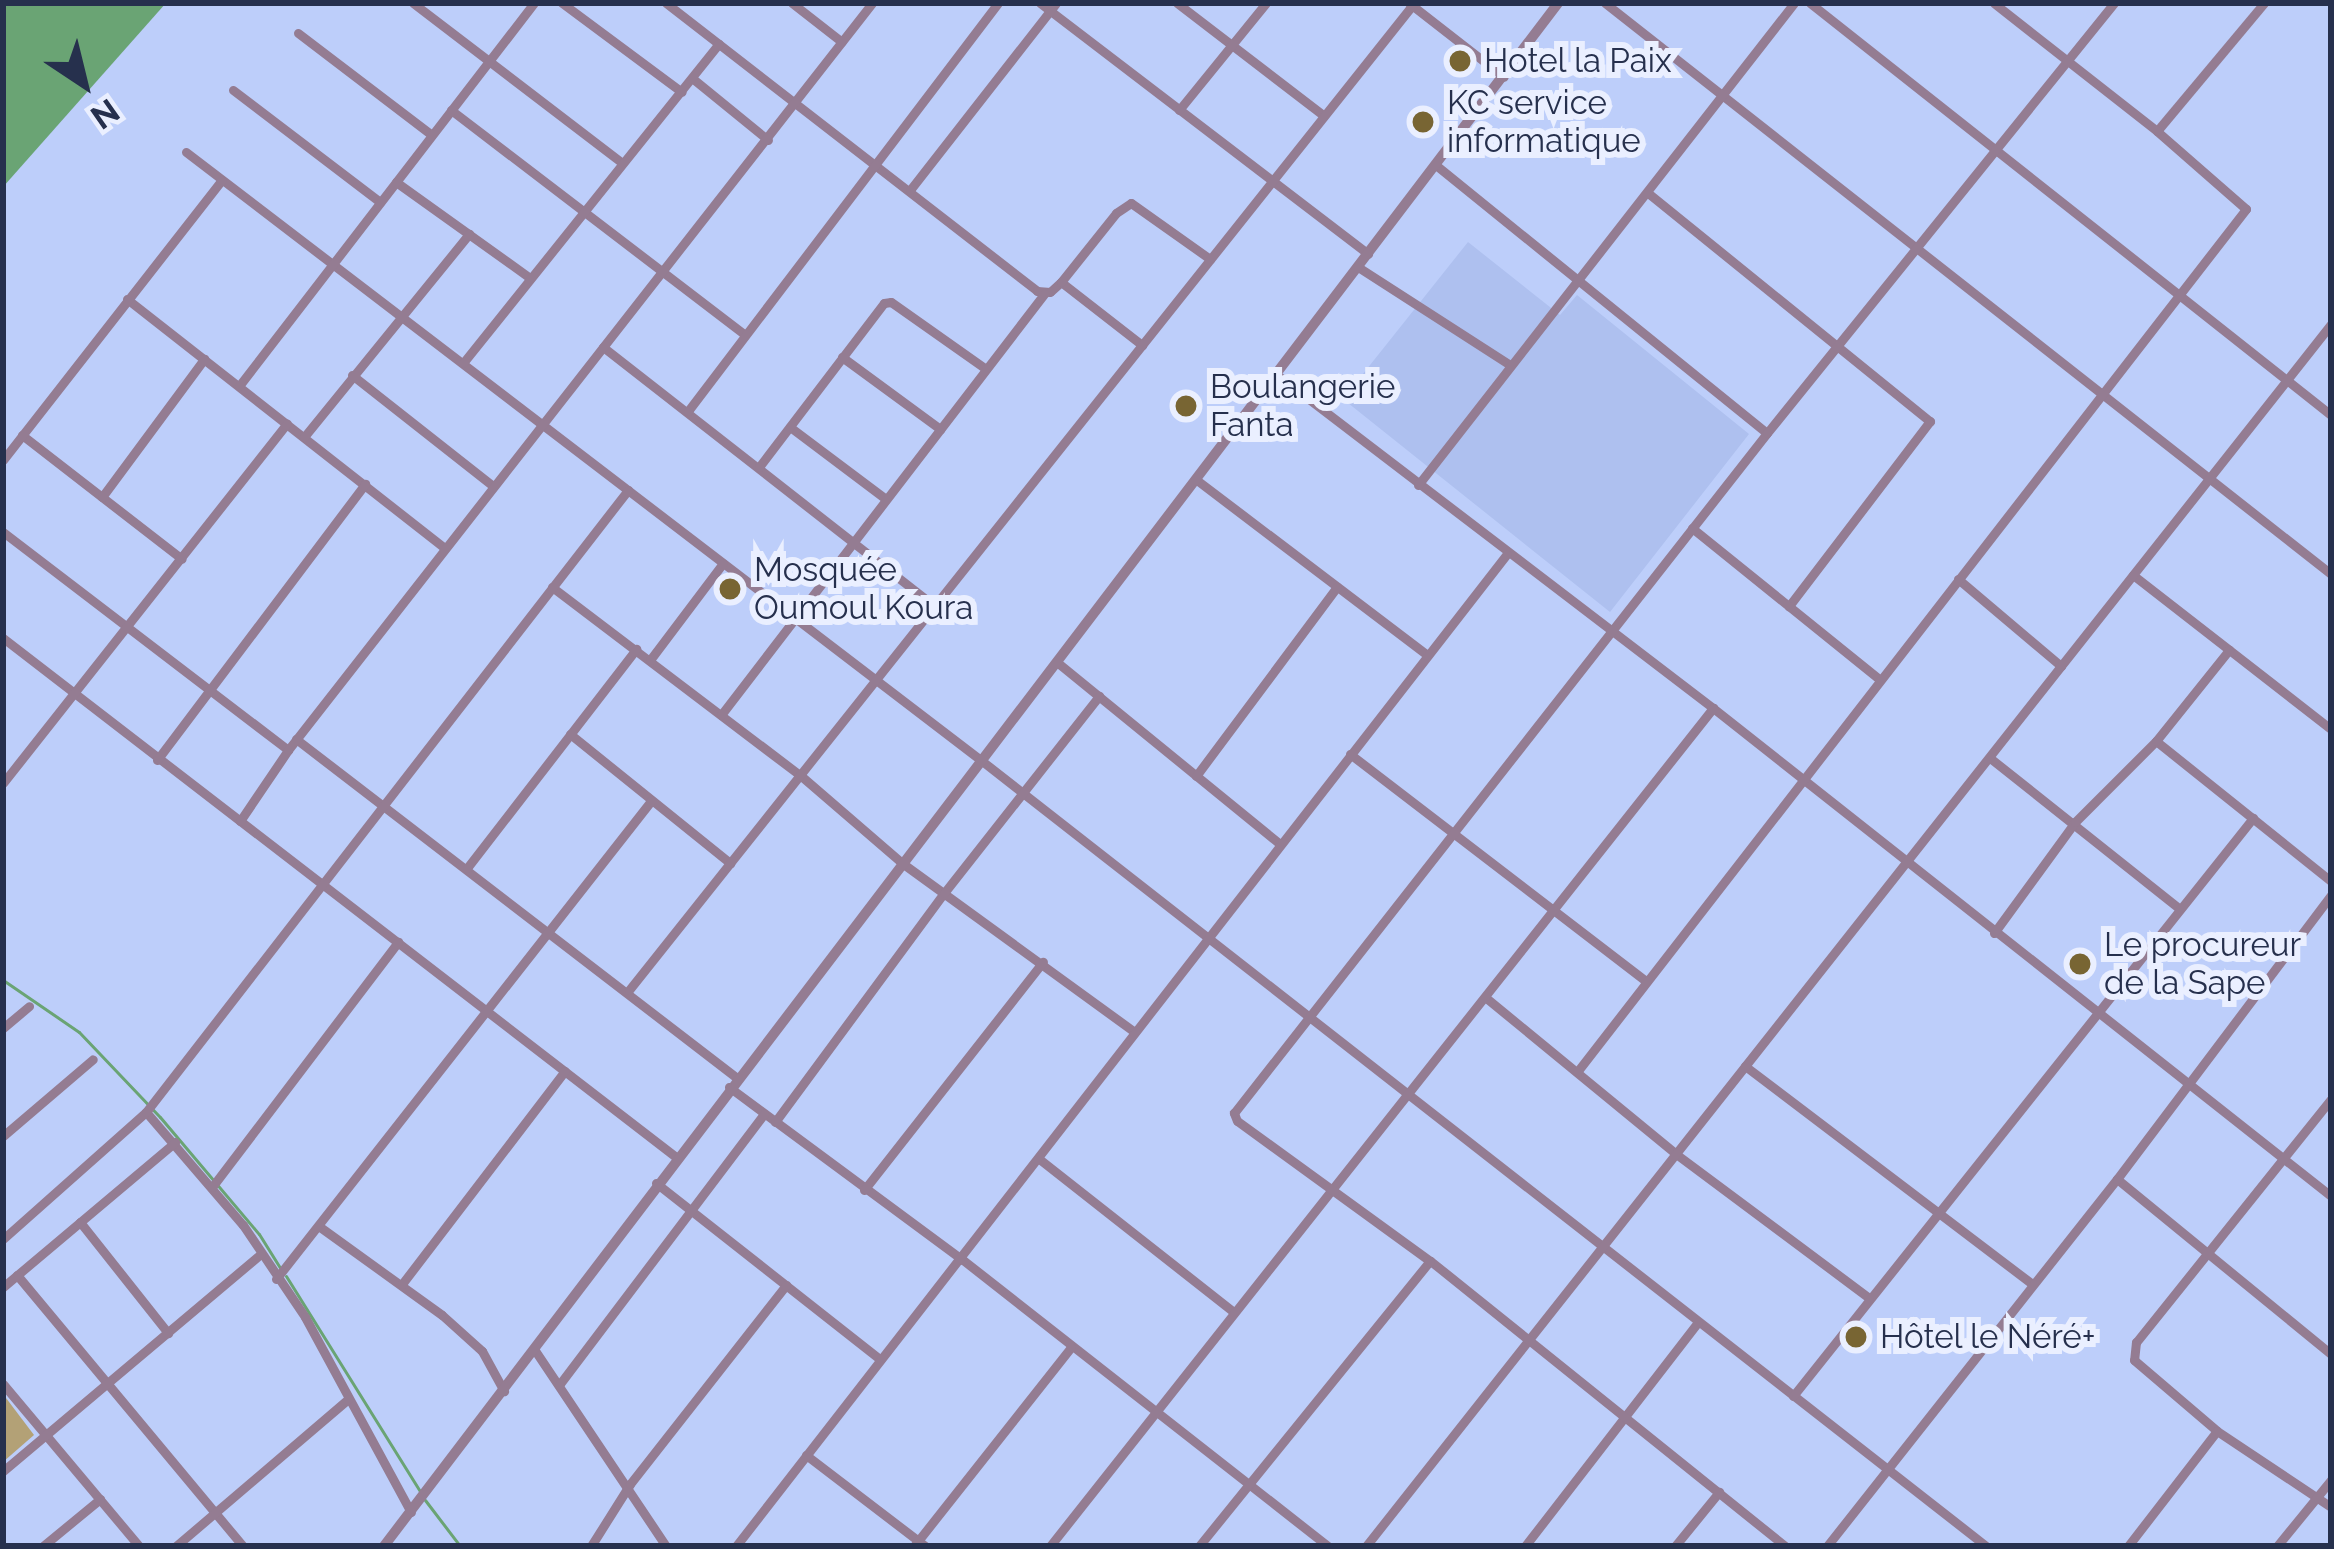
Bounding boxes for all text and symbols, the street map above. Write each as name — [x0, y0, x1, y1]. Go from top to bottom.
north arrow — [24, 24, 144, 144]
place label: Hotel la Paix — [1484, 41, 1673, 81]
marker: Hotel la Paix — [1447, 48, 1473, 74]
place label: KC service informatique — [1447, 83, 1641, 161]
text: N — [83, 91, 126, 137]
marker: KC service informatique — [1410, 109, 1436, 135]
place label: Boulangerie Fanta — [1210, 367, 1395, 445]
marker: Boulangerie Fanta — [1173, 393, 1199, 419]
place label: Mosquée Oumoul Koura — [754, 550, 974, 628]
marker: Mosquée Oumoul Koura — [717, 576, 743, 602]
place label: Le procureur de la Sape — [2104, 925, 2301, 1003]
marker: Le procureur de la Sape — [2067, 951, 2093, 977]
place label: Hôtel le Néré+ — [1880, 1317, 2096, 1357]
marker: Hôtel le Néré+ — [1843, 1324, 1869, 1350]

